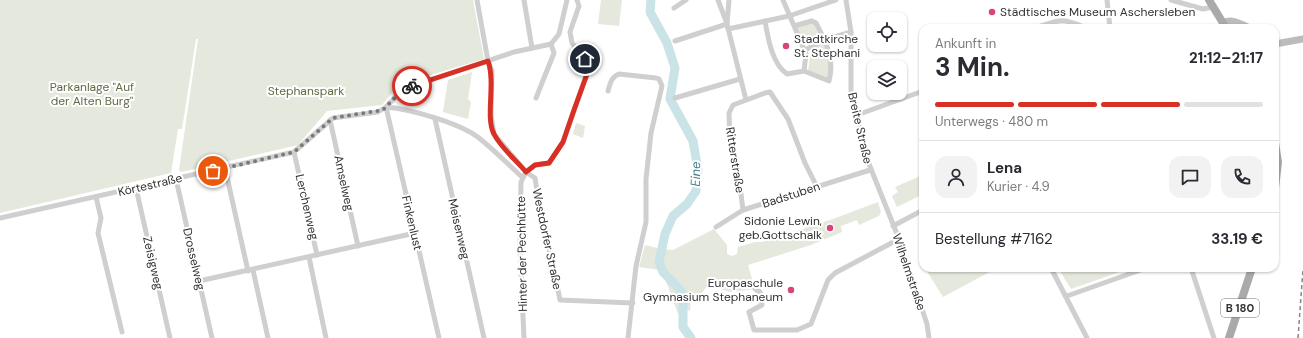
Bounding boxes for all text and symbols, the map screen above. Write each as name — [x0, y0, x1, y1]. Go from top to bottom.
place label: Städtisches Museum Aschersleben — [1000, 4, 1196, 20]
marker: Städtisches Museum Aschersleben — [987, 7, 997, 17]
map controls — [867, 12, 907, 100]
button: locate — [867, 12, 907, 52]
place label: Stadtkirche St. Stephani — [794, 31, 860, 61]
text: Ankunft in — [935, 35, 996, 52]
marker: Stadtkirche St. Stephani — [781, 41, 791, 51]
pin — [568, 42, 602, 76]
icon: home — [574, 48, 596, 70]
text: 21:12–21:17 — [1189, 48, 1263, 68]
text: 3 Min. — [935, 50, 1010, 84]
button: layers — [867, 60, 907, 100]
courier — [392, 66, 432, 106]
icon: bike — [401, 75, 423, 97]
park label: Parkanlage "Auf der Alten Burg" — [50, 79, 134, 109]
park label: Stephanspark — [268, 83, 344, 99]
street label: Breite Straße — [844, 91, 876, 165]
text: Unterwegs · 480 m — [935, 113, 1048, 130]
street label: Ritterstraße — [722, 126, 748, 194]
pin — [196, 154, 230, 188]
street label: Amselweg — [330, 154, 358, 213]
button: person — [935, 156, 977, 198]
button: chat — [1169, 156, 1211, 198]
button: phone — [1221, 156, 1263, 198]
text: Lena — [987, 158, 1022, 178]
icon: bag — [202, 160, 224, 182]
water label: Eine — [687, 161, 704, 187]
street label: Körtestraße — [116, 170, 184, 200]
street label: Lerchenweg — [292, 173, 322, 242]
street label: Badstuben — [760, 178, 822, 212]
text: Kurier · 4.9 — [987, 178, 1050, 195]
street label: Westdorfer Straße — [528, 187, 566, 291]
street label: Finkenlust — [398, 194, 426, 252]
street label: Hinter der Pechhütte — [513, 196, 531, 312]
street label: Meisenweg — [444, 197, 474, 261]
place label: Sidonie Lewin, geb.Gottschalk — [739, 213, 822, 243]
marker: Sidonie Lewin, geb.Gottschalk — [825, 223, 835, 233]
street label: Drosselweg — [179, 226, 209, 292]
text: Bestellung #7162 — [935, 229, 1053, 249]
text: 33.19 € — [1211, 229, 1263, 249]
street label: Wilhelmstraße — [888, 231, 930, 313]
street label: Zeisigweg — [139, 235, 167, 291]
place label: Europaschule Gymnasium Stephaneum — [643, 275, 783, 305]
marker: Europaschule Gymnasium Stephaneum — [786, 285, 796, 295]
road number: B 180 — [1221, 299, 1259, 317]

